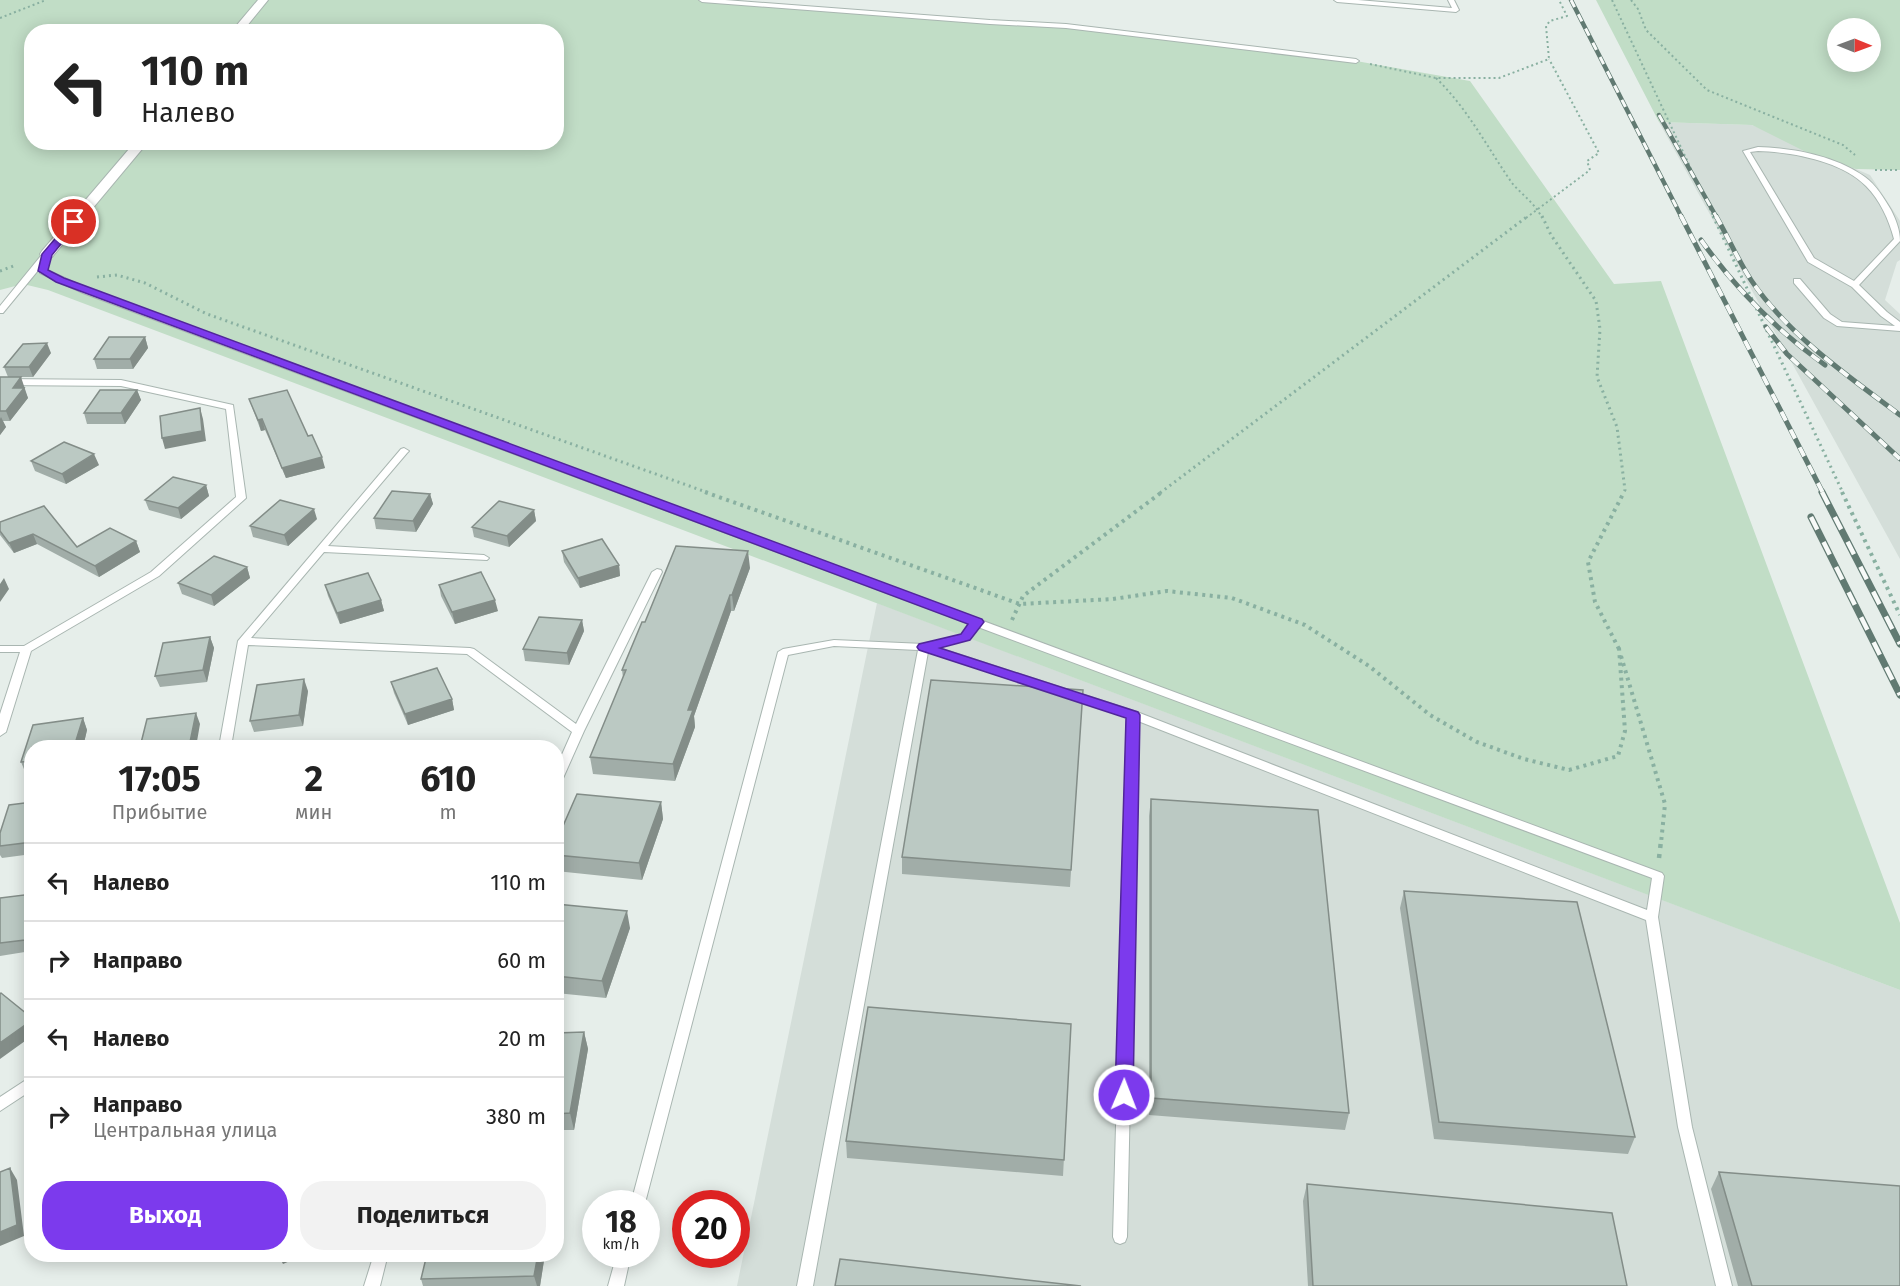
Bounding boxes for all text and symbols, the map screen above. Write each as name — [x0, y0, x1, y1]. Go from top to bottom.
north arrow — [1827, 18, 1881, 72]
map controls — [1827, 18, 1881, 72]
text: 110 m — [141, 46, 249, 96]
icon: left — [42, 48, 120, 126]
text: Налево — [141, 97, 235, 129]
pin — [48, 196, 99, 247]
icon: arrive — [57, 205, 90, 238]
text: 17:05 — [118, 757, 201, 801]
text: 2 — [304, 757, 323, 801]
text: 610 — [420, 757, 476, 801]
text: Прибытие — [112, 800, 207, 824]
text: мин — [295, 800, 332, 824]
text: m — [440, 800, 457, 824]
icon: left — [42, 866, 75, 899]
text: Налево — [93, 869, 169, 896]
text: 110 m — [490, 869, 546, 896]
icon: right — [42, 944, 75, 977]
text: Направо — [93, 947, 182, 974]
text: 60 m — [497, 947, 546, 974]
icon: left — [42, 1022, 75, 1055]
text: Налево — [93, 1025, 169, 1052]
text: 20 m — [498, 1025, 546, 1052]
position arrow — [1092, 1063, 1156, 1127]
text: Направо — [93, 1091, 182, 1118]
icon: right — [42, 1100, 75, 1133]
text: 380 m — [486, 1103, 546, 1130]
text: Центральная улица — [93, 1118, 277, 1142]
button: Выход — [42, 1181, 288, 1250]
button: Поделиться — [300, 1181, 546, 1250]
speed limit sign: 20 — [672, 1190, 750, 1268]
text: 18 — [605, 1204, 637, 1240]
text: km/h — [602, 1235, 640, 1253]

